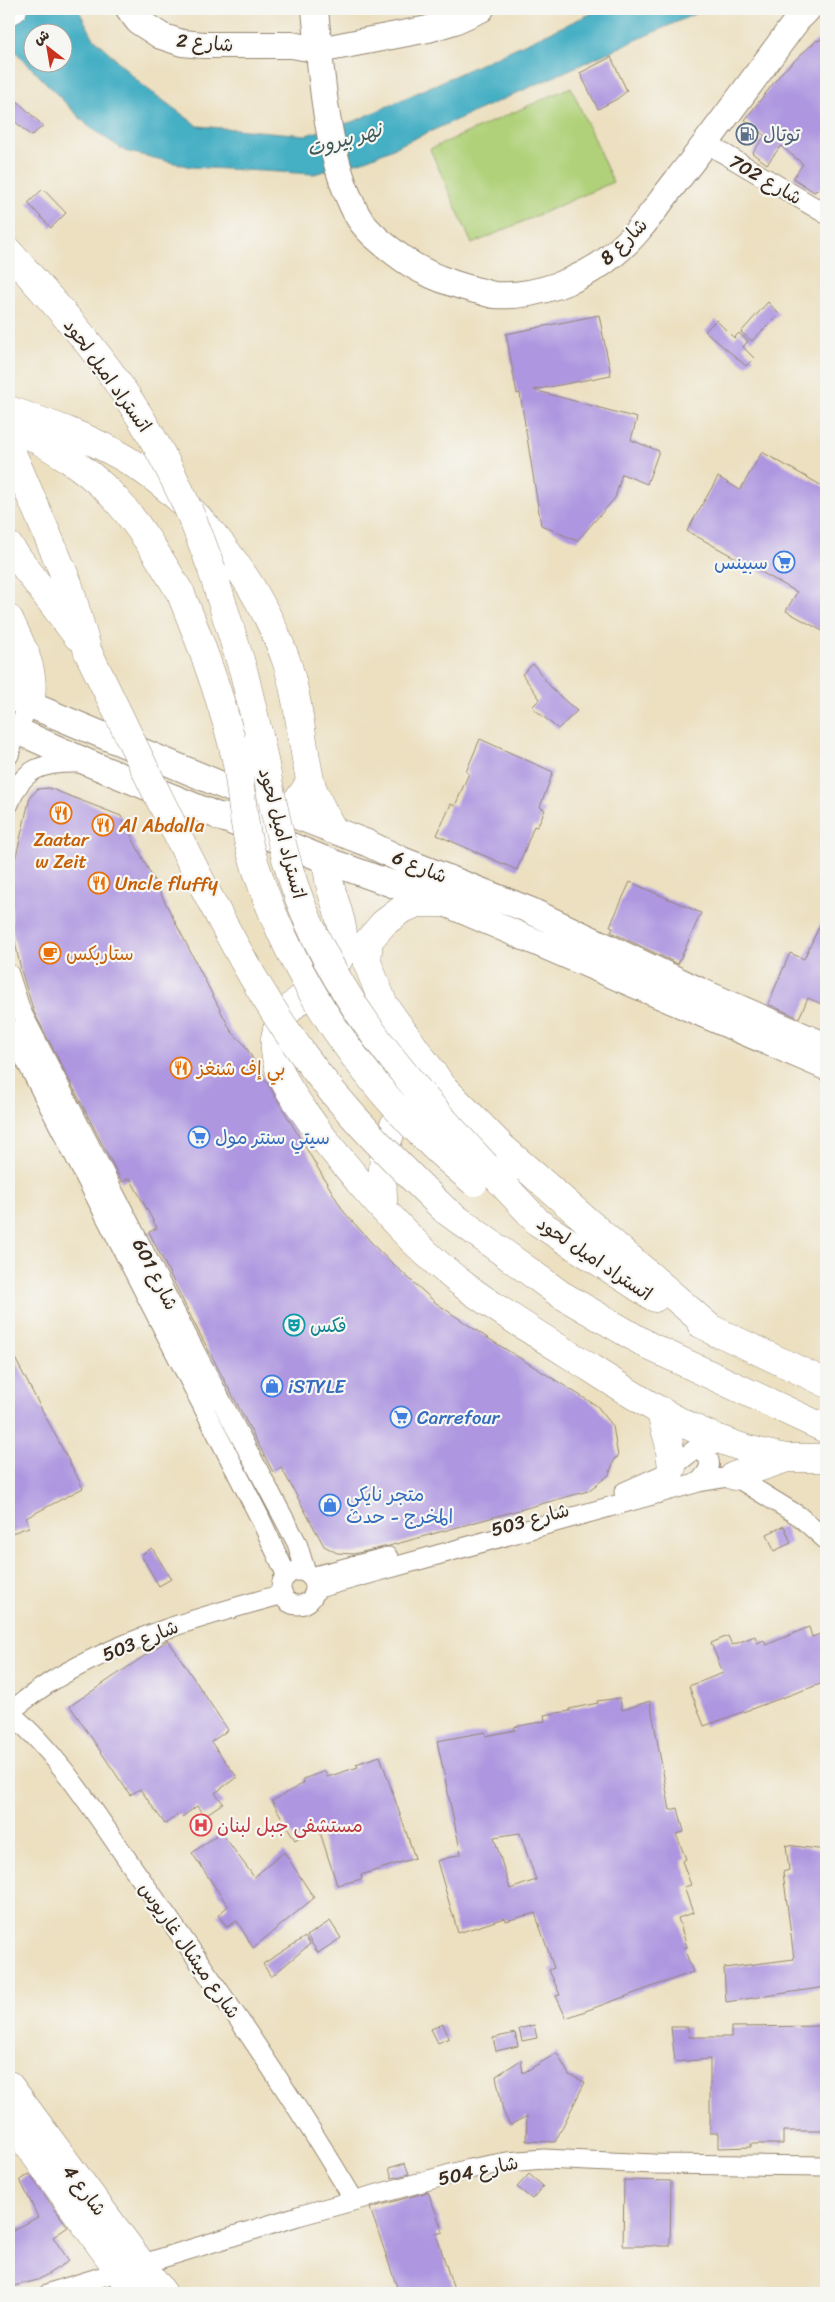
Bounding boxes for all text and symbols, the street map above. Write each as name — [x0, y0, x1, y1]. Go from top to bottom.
north arrow — [22, 22, 72, 72]
text: ش — [29, 23, 55, 52]
street label: شارع 2 — [175, 24, 235, 61]
water label: نهر بيروت — [302, 111, 388, 167]
place label: توتال — [763, 118, 801, 151]
fuel station icon: توتال — [735, 122, 759, 146]
street label: شارع 702 — [723, 145, 809, 214]
street label: شارع 8 — [591, 210, 656, 273]
street label: اتستراد اميل لحود — [55, 311, 160, 439]
place label: سبينس — [714, 546, 768, 579]
supermarket icon: سبينس — [772, 550, 796, 574]
street label: اتستراد اميل لحود — [249, 764, 316, 902]
restaurant icon: Zaatar w Zeit — [49, 801, 73, 825]
place label: Al Abdalla — [118, 809, 205, 842]
restaurant icon: Al Abdalla — [91, 813, 115, 837]
place label: Zaatar w Zeit — [33, 823, 90, 878]
street label: شارع 6 — [387, 841, 452, 892]
place label: Uncle fluffy — [115, 867, 218, 900]
restaurant icon: Uncle fluffy — [87, 871, 111, 895]
place label: ستاربكس — [66, 937, 134, 970]
cafe icon: ستاربكس — [38, 941, 62, 965]
place label: بي إف شنغز — [195, 1052, 285, 1085]
restaurant icon: بي إف شنغز — [169, 1056, 193, 1080]
place label: سيتي سنتر مول — [215, 1121, 330, 1154]
supermarket icon: سيتي سنتر مول — [187, 1125, 211, 1149]
street label: اتستراد اميل لحود — [530, 1207, 660, 1310]
street label: شارع 601 — [123, 1232, 188, 1316]
place label: فكس — [310, 1309, 347, 1342]
theatre icon: فكس — [282, 1313, 306, 1337]
place label: iSTYLE — [288, 1370, 347, 1403]
shop icon: iSTYLE — [260, 1374, 284, 1398]
place label: Carrefour — [417, 1401, 501, 1434]
supermarket icon: Carrefour — [389, 1405, 413, 1429]
place label: متجر نايكي المخرج - حدث — [346, 1478, 453, 1533]
shop icon: متجر نايكي المخرج - حدث — [318, 1493, 342, 1517]
street label: شارع 503 — [487, 1493, 573, 1546]
street label: شارع 503 — [97, 1610, 184, 1671]
place label: مستشفى جبل لبنان — [217, 1809, 363, 1842]
hospital icon: مستشفى جبل لبنان — [189, 1813, 213, 1837]
street label: شارع ميشال غاريوس — [130, 1875, 249, 2026]
street label: شارع 504 — [435, 2146, 521, 2195]
street label: شارع 4 — [54, 2157, 115, 2223]

